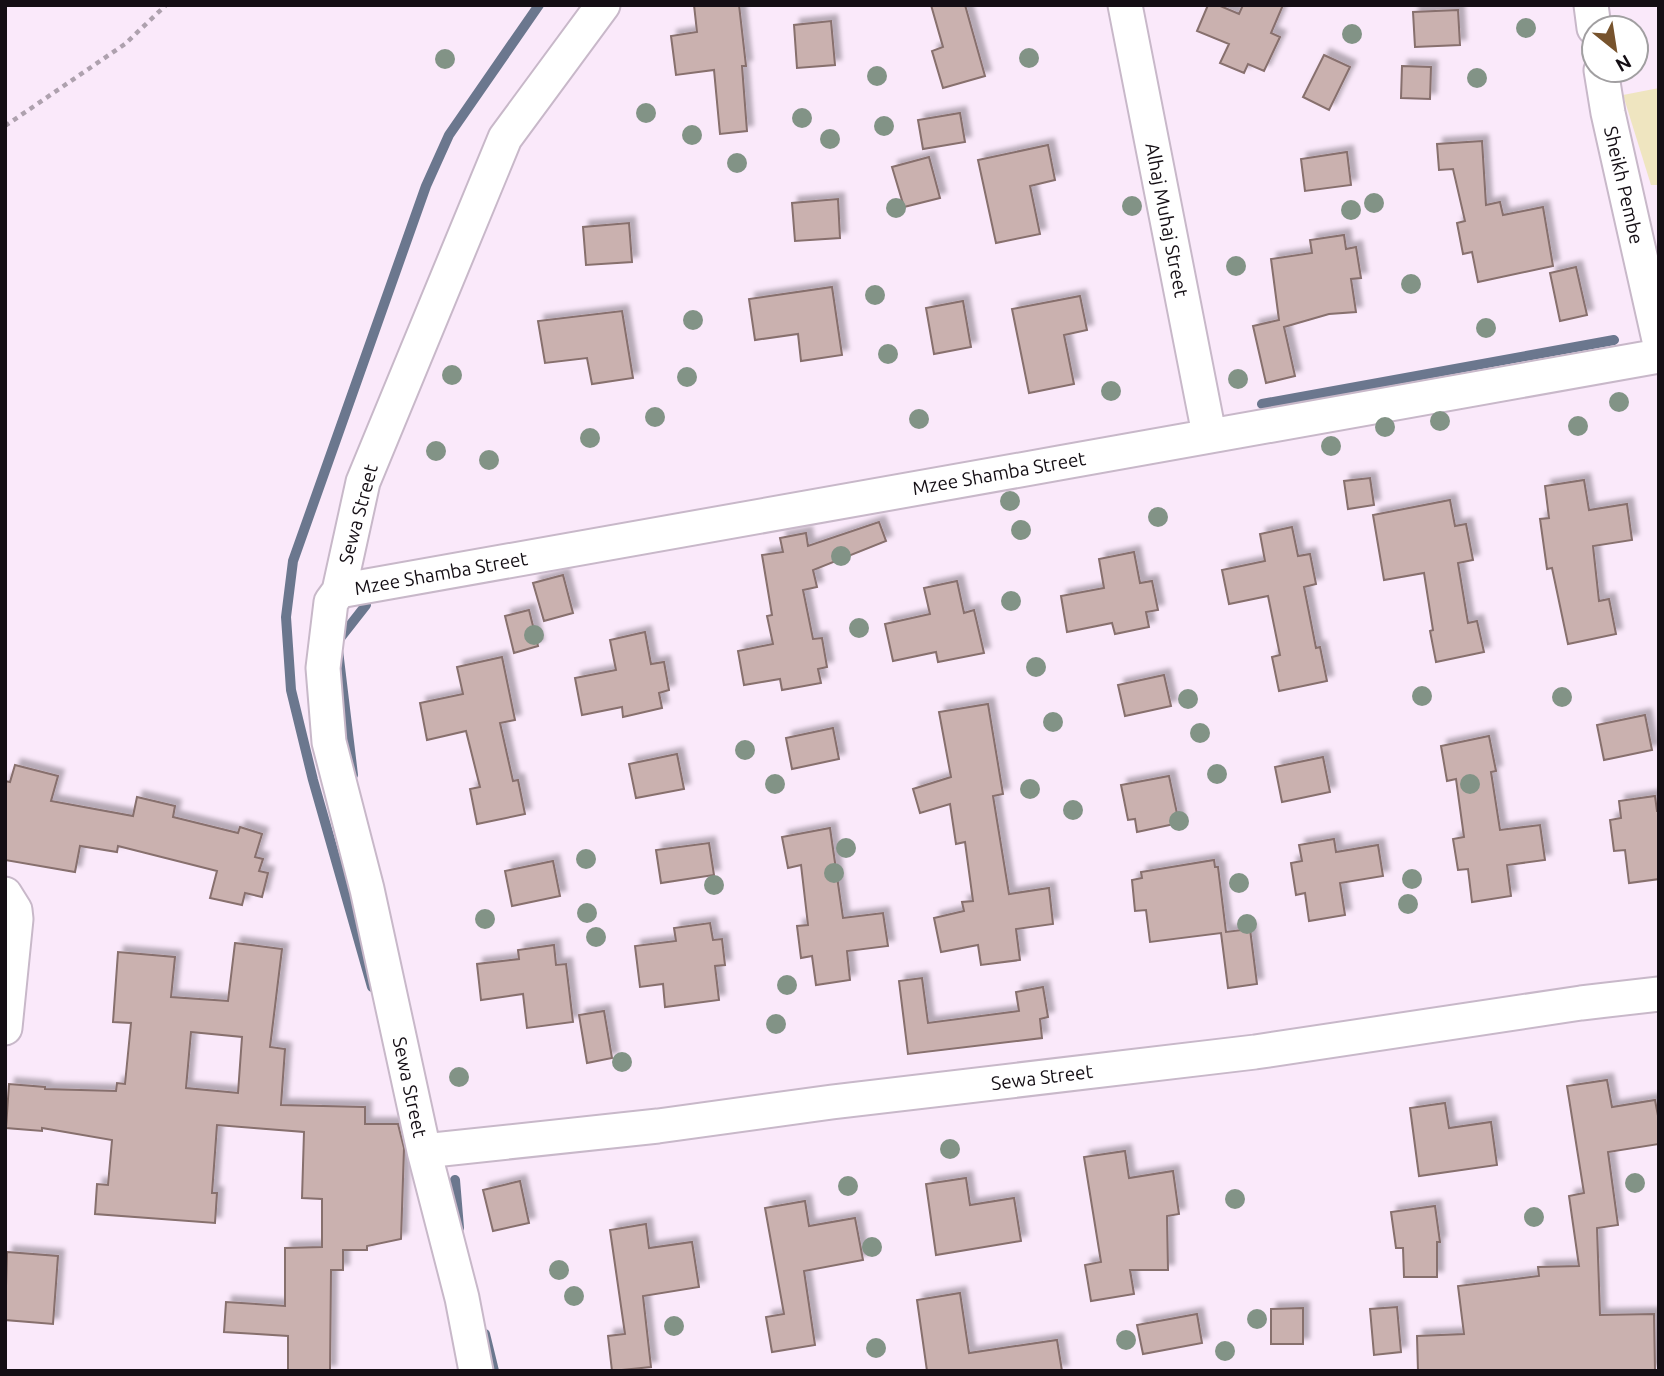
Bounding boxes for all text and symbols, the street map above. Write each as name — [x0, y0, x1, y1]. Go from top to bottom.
north arrow — [1580, 14, 1650, 84]
text: N — [1612, 51, 1635, 77]
street label: Sheikh Pembe — [1600, 124, 1648, 246]
street label: Alhaj Muhaj Street — [1141, 141, 1193, 300]
street label: Mzee Shamba Street — [911, 447, 1088, 499]
street label: Sewa Street — [334, 461, 382, 566]
street label: Mzee Shamba Street — [353, 547, 530, 599]
street label: Sewa Street — [389, 1035, 432, 1140]
street label: Sewa Street — [990, 1060, 1095, 1094]

